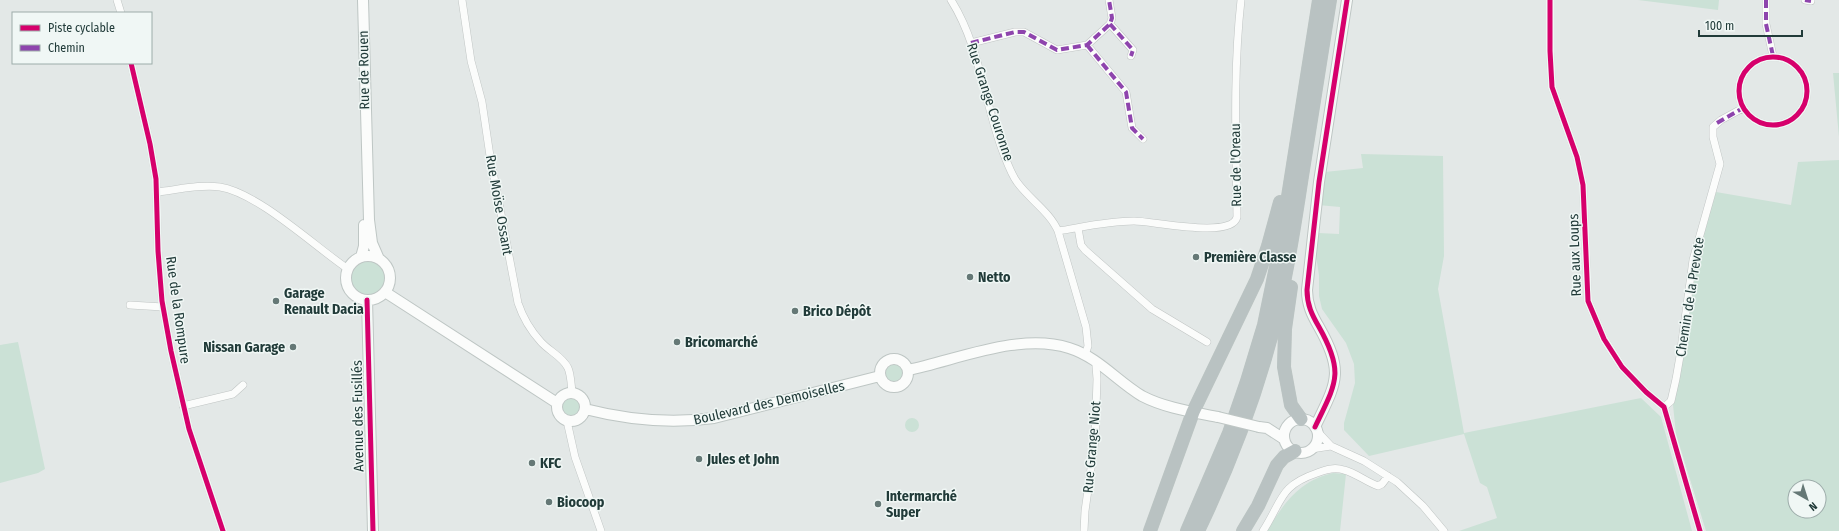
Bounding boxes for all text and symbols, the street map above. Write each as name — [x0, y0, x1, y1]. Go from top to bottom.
legend — [12, 12, 152, 64]
scale bar — [1699, 12, 1802, 38]
text: 100 m — [1705, 19, 1734, 33]
text: Piste cyclable — [48, 21, 115, 35]
street label: Rue de Rouen — [355, 30, 373, 110]
text: Chemin — [48, 41, 85, 55]
street label: Rue Grange Couronne — [963, 41, 1017, 163]
street label: Rue de l'Oreau — [1227, 123, 1245, 207]
street label: Rue Moïse Ossant — [482, 154, 516, 257]
street label: Rue aux Loups — [1565, 213, 1585, 297]
street label: Chemin de la Prevote — [1672, 236, 1708, 358]
place label: Première Classe — [1204, 249, 1296, 266]
marker: Première Classe — [1191, 252, 1201, 262]
street label: Rue de la Rompure — [162, 255, 194, 365]
place label: Netto — [978, 269, 1011, 286]
marker: Netto — [965, 272, 975, 282]
place label: Garage Renault Dacia — [284, 285, 364, 318]
marker: Garage Renault Dacia — [271, 296, 281, 306]
place label: Brico Dépôt — [803, 303, 872, 320]
marker: Brico Dépôt — [790, 306, 800, 316]
place label: Bricomarché — [685, 334, 758, 351]
marker: Bricomarché — [672, 337, 682, 347]
place label: Nissan Garage — [203, 339, 285, 356]
marker: Nissan Garage — [288, 342, 298, 352]
street label: Avenue des Fusillés — [349, 360, 367, 472]
street label: Boulevard des Demoiselles — [692, 377, 846, 429]
street label: Rue Grange Niot — [1080, 400, 1105, 494]
place label: Jules et John — [706, 451, 779, 468]
marker: Jules et John — [694, 454, 704, 464]
place label: KFC — [540, 455, 562, 472]
marker: KFC — [527, 458, 537, 468]
north arrow — [1787, 479, 1827, 519]
place label: Intermarché Super — [886, 488, 957, 521]
place label: Biocoop — [557, 494, 605, 511]
marker: Biocoop — [544, 497, 554, 507]
marker: Intermarché Super — [873, 499, 883, 509]
text: N — [1806, 499, 1820, 514]

